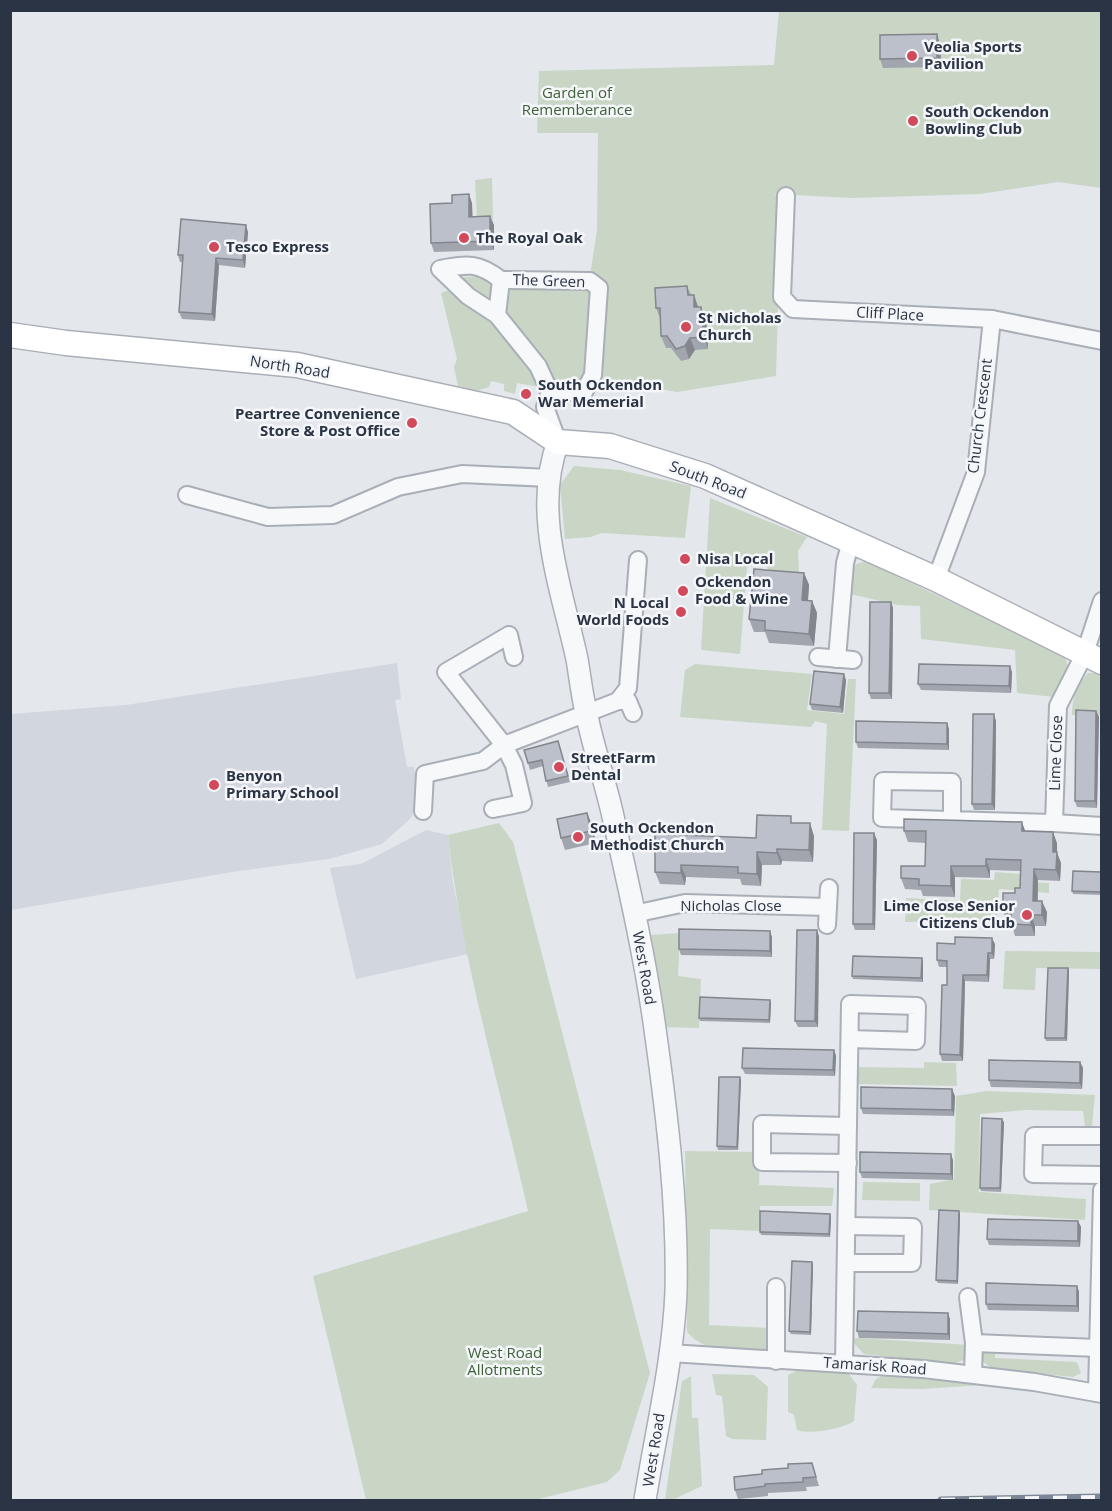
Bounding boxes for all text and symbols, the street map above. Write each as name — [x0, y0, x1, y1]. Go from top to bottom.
place label: Veolia Sports Pavilion — [924, 36, 1022, 73]
marker: Veolia Sports Pavilion — [905, 49, 919, 63]
park label: Garden of Rememberance — [522, 82, 632, 119]
place label: South Ockendon Bowling Club — [925, 101, 1049, 138]
marker: South Ockendon Bowling Club — [906, 114, 920, 128]
place label: The Royal Oak — [476, 227, 584, 247]
marker: The Royal Oak — [457, 231, 471, 245]
place label: Tesco Express — [226, 236, 329, 256]
marker: Tesco Express — [207, 240, 221, 254]
street label: The Green — [512, 269, 586, 291]
street label: Cliff Place — [856, 301, 924, 325]
place label: St Nicholas Church — [698, 307, 781, 344]
marker: St Nicholas Church — [679, 320, 693, 334]
street label: North Road — [249, 350, 332, 382]
street label: Church Crescent — [962, 357, 996, 474]
place label: South Ockendon War Memerial — [538, 374, 662, 411]
marker: South Ockendon War Memerial — [519, 387, 533, 401]
place label: Peartree Convenience Store & Post Office — [235, 403, 400, 440]
marker: Peartree Convenience Store & Post Office — [405, 416, 419, 430]
street label: South Road — [667, 455, 750, 503]
place label: Nisa Local — [697, 548, 773, 568]
marker: Nisa Local — [678, 552, 692, 566]
place label: Ockendon Food & Wine — [695, 571, 788, 608]
marker: Ockendon Food & Wine — [676, 584, 690, 598]
place label: N Local World Foods — [577, 592, 669, 629]
marker: N Local World Foods — [674, 605, 688, 619]
street label: Lime Close — [1044, 715, 1066, 791]
place label: StreetFarm Dental — [571, 747, 656, 784]
marker: StreetFarm Dental — [552, 760, 566, 774]
place label: Benyon Primary School — [226, 765, 339, 802]
marker: Benyon Primary School — [207, 778, 221, 792]
place label: South Ockendon Methodist Church — [590, 817, 724, 854]
marker: South Ockendon Methodist Church — [571, 830, 585, 844]
street label: Nicholas Close — [680, 895, 782, 915]
place label: Lime Close Senior Citizens Club — [883, 895, 1015, 932]
marker: Lime Close Senior Citizens Club — [1020, 908, 1034, 922]
street label: West Road — [629, 929, 661, 1006]
park label: West Road Allotments — [467, 1342, 543, 1379]
street label: Tamarisk Road — [823, 1351, 927, 1379]
street label: West Road — [637, 1412, 669, 1488]

